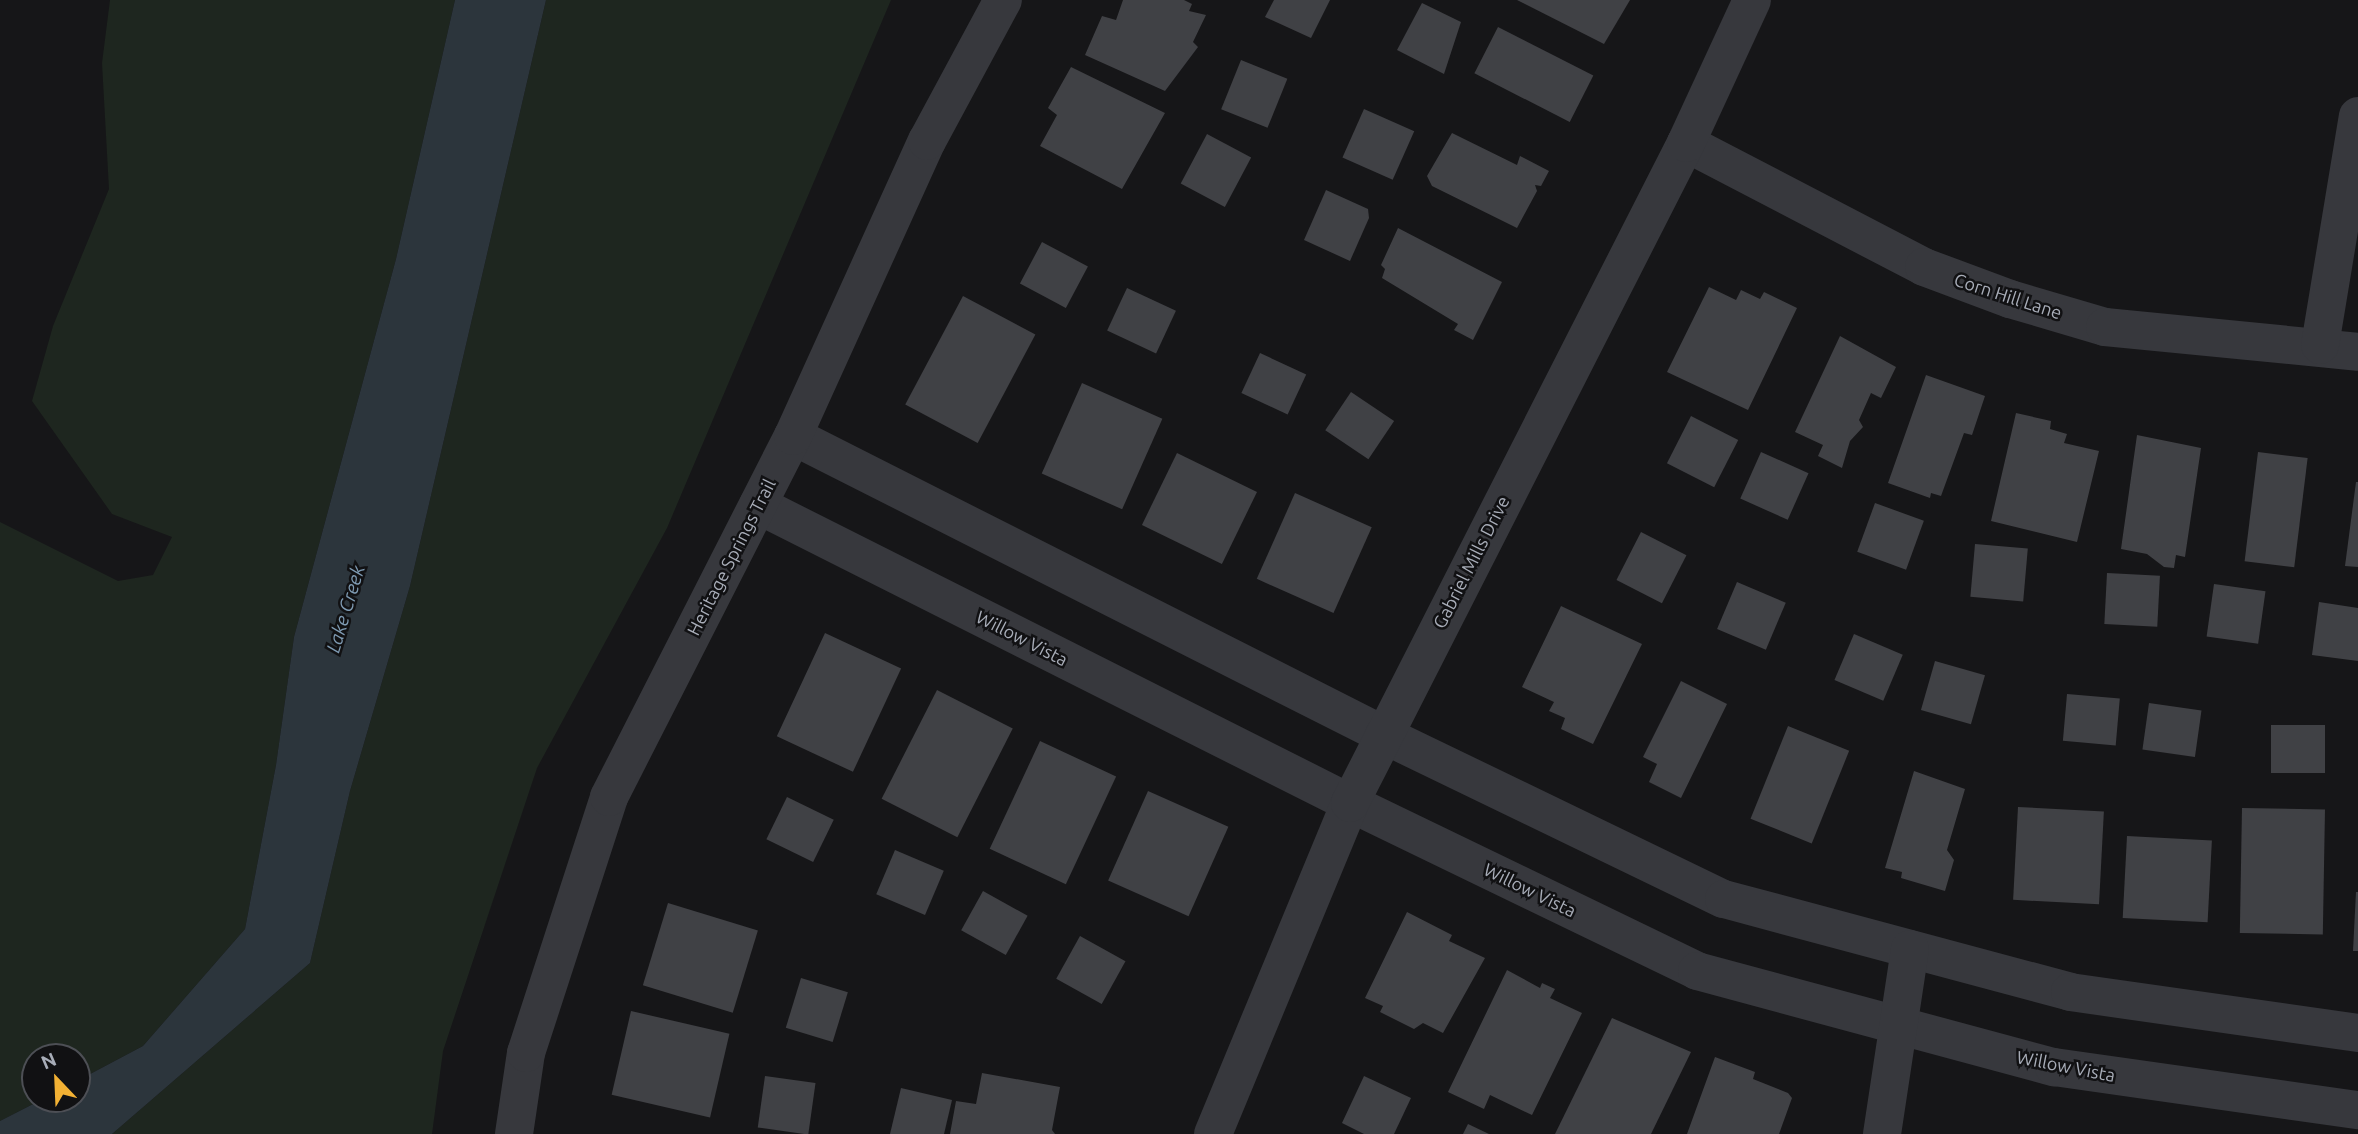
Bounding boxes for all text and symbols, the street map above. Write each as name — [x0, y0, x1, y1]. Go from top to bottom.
street label: Corn Hill Lane — [1951, 268, 2065, 324]
street label: Heritage Springs Trail — [682, 475, 780, 639]
street label: Gabriel Mills Drive — [1428, 492, 1514, 632]
water label: Lake Creek — [322, 563, 370, 655]
street label: Willow Vista — [973, 606, 1071, 670]
street label: Willow Vista — [1480, 858, 1580, 922]
north arrow — [21, 1043, 91, 1113]
street label: Willow Vista — [2015, 1046, 2117, 1086]
text: N — [38, 1048, 59, 1073]

